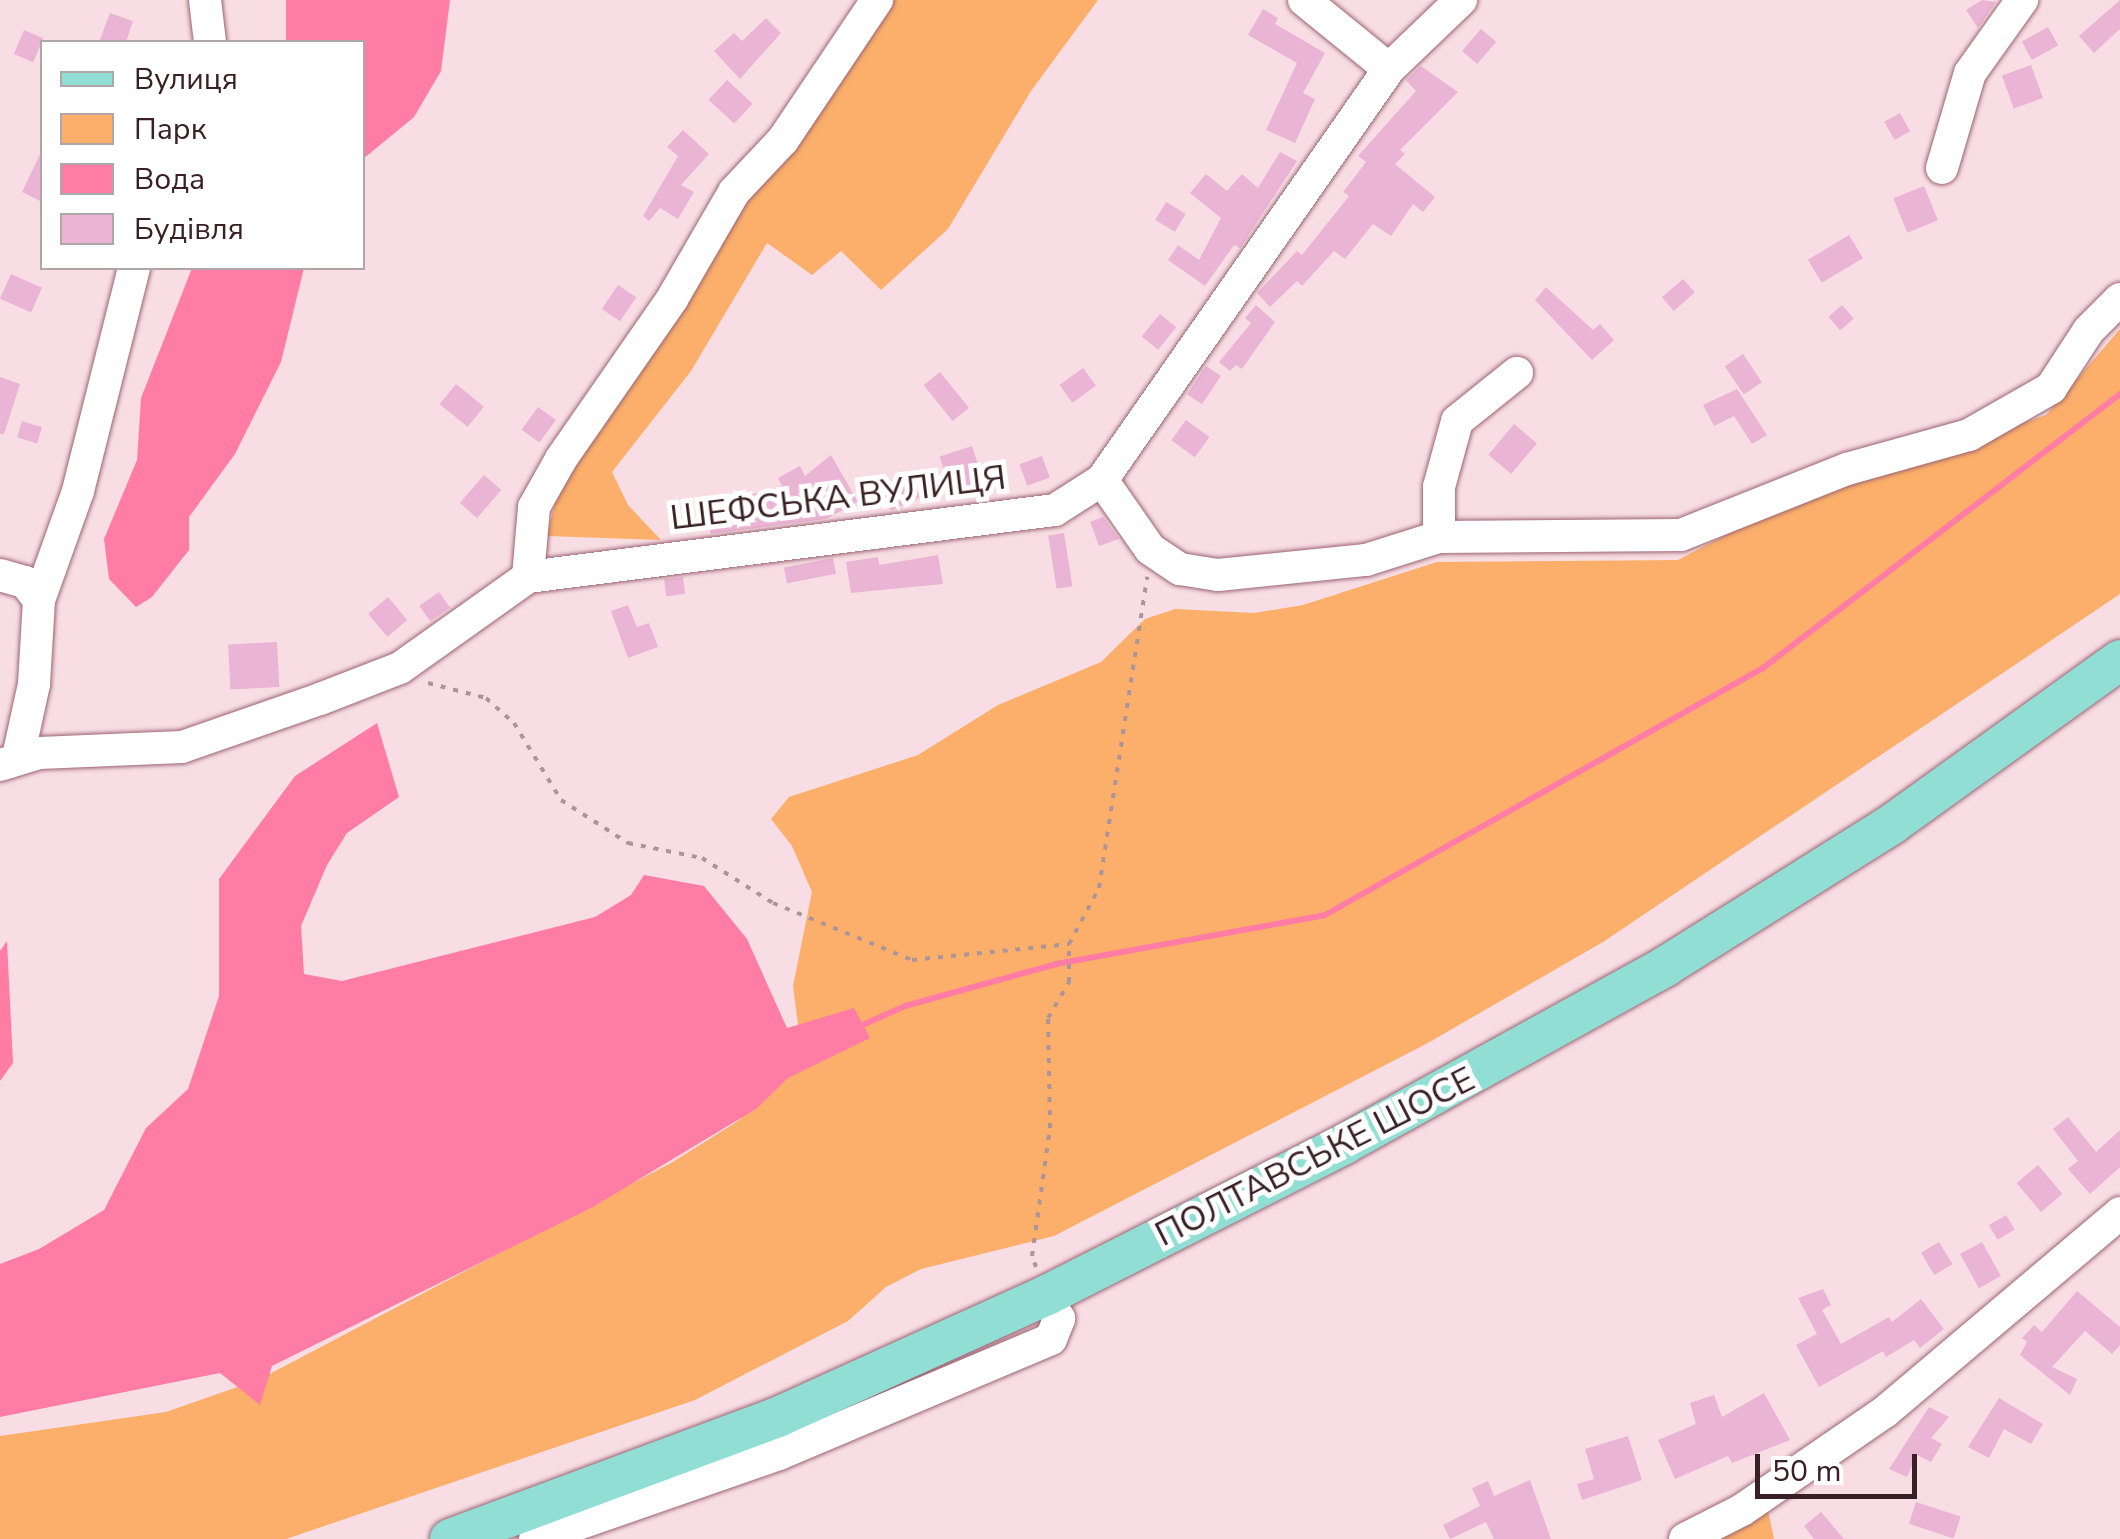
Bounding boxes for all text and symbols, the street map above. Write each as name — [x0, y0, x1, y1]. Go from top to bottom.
legend — [40, 40, 365, 270]
text: Вулиця — [134, 59, 238, 100]
text: Парк — [134, 109, 206, 150]
text: Вода — [134, 159, 205, 200]
text: Будівля — [134, 209, 244, 250]
street label: ШЕФСЬКА ВУЛИЦЯ — [668, 457, 1008, 539]
street label: ПОЛТАВСЬКЕ ШОСЕ — [1148, 1058, 1482, 1256]
scale bar — [1760, 1434, 1922, 1496]
text: 50 m — [1772, 1451, 1841, 1492]

